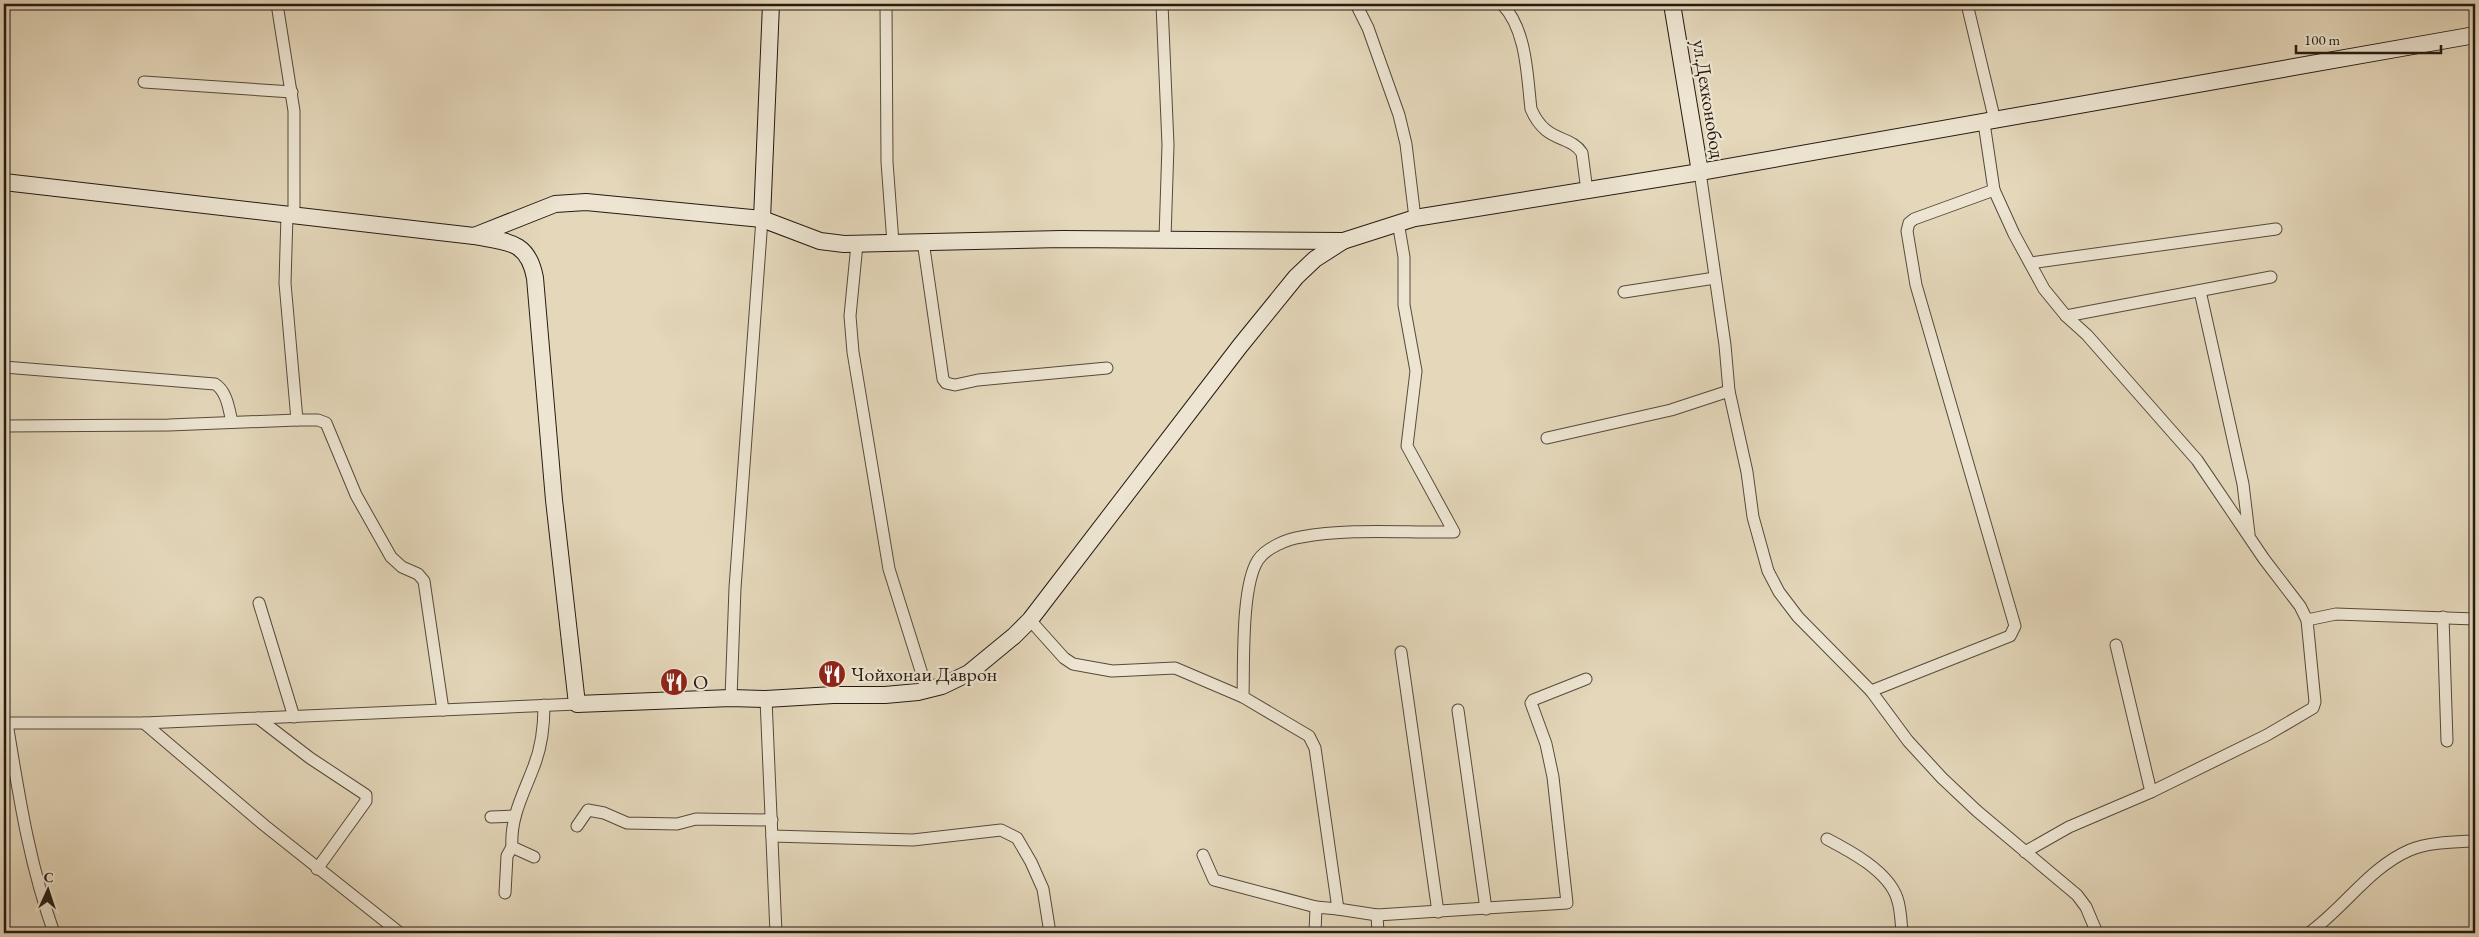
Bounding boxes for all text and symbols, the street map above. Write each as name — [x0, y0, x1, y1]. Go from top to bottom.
scale bar — [2296, 22, 2442, 54]
text: 100 m — [2304, 30, 2341, 49]
street label: ул.Дехконобод — [1687, 38, 1731, 160]
restaurant icon: Чойхонаи Даврон — [817, 659, 847, 689]
place label: Чойхонаи Даврон — [851, 661, 997, 687]
restaurant icon: O — [659, 667, 689, 697]
place label: O — [693, 669, 708, 695]
north arrow — [22, 864, 72, 914]
text: С — [43, 868, 54, 886]

